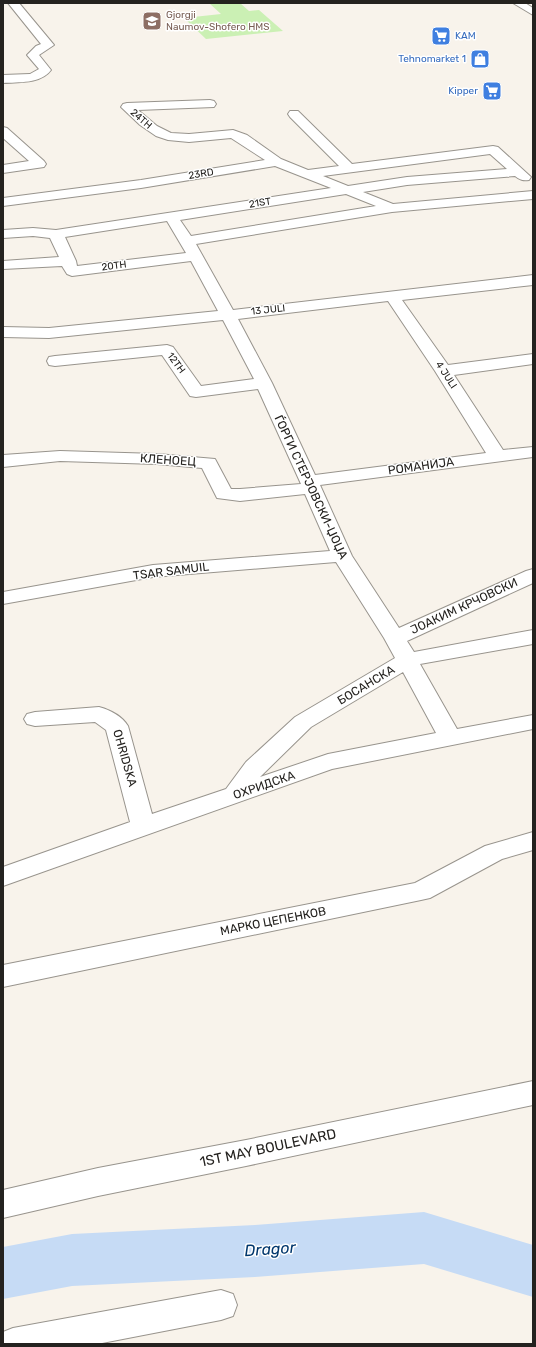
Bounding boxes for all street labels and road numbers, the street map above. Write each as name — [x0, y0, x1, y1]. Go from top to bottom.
street label: 24TH — [128, 106, 154, 132]
street label: 23RD — [188, 166, 215, 182]
street label: 21ST — [248, 195, 272, 211]
street label: 20TH — [101, 259, 127, 273]
street label: 13 JULI — [250, 302, 286, 318]
street label: 12TH — [164, 350, 188, 376]
street label: 4 JULI — [433, 359, 459, 391]
street label: ЃОРГИ СТЕРЈОВСКИ-ЏОЏА — [271, 413, 351, 561]
street label: КЛЕНОЕЦ — [139, 451, 197, 469]
street label: РОМАНИЈА — [387, 454, 455, 478]
street label: TSAR SAMUIL — [132, 559, 210, 583]
street label: ЈОАКИМ КРЧОВСКИ — [408, 575, 520, 637]
street label: БОСАНСКА — [335, 662, 397, 708]
street label: OHRIDSKA — [110, 728, 140, 788]
street label: ОХРИДСКА — [231, 768, 297, 802]
street label: МАРКО ЦЕПЕНКОВ — [219, 904, 327, 938]
street label: 1ST MAY BOULEVARD — [198, 1125, 338, 1171]

